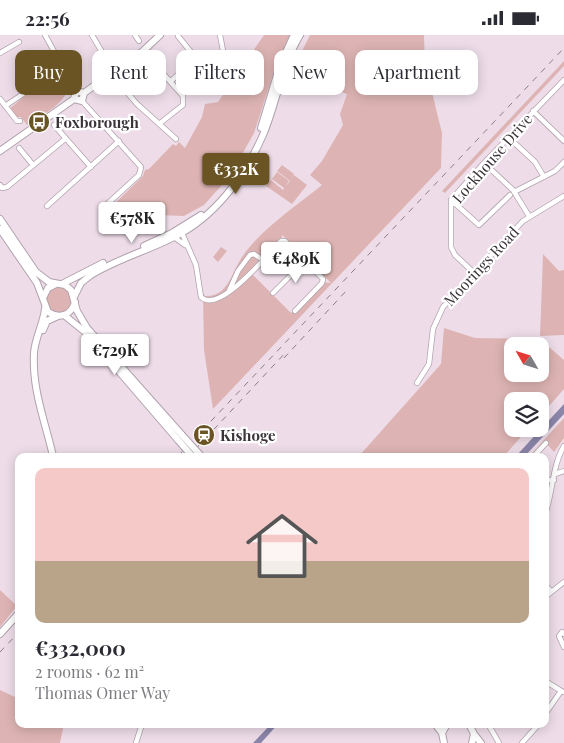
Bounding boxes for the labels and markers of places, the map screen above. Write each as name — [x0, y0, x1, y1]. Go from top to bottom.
bus stop icon: Foxborough — [27, 110, 51, 134]
place label: Foxborough — [55, 112, 139, 132]
pin: €332K — [201, 153, 271, 195]
pin: €578K — [97, 201, 167, 244]
pin: €489K — [261, 241, 331, 284]
pin: €729K — [80, 333, 150, 376]
station icon: Kishoge — [192, 423, 216, 447]
place label: Kishoge — [220, 425, 276, 445]

